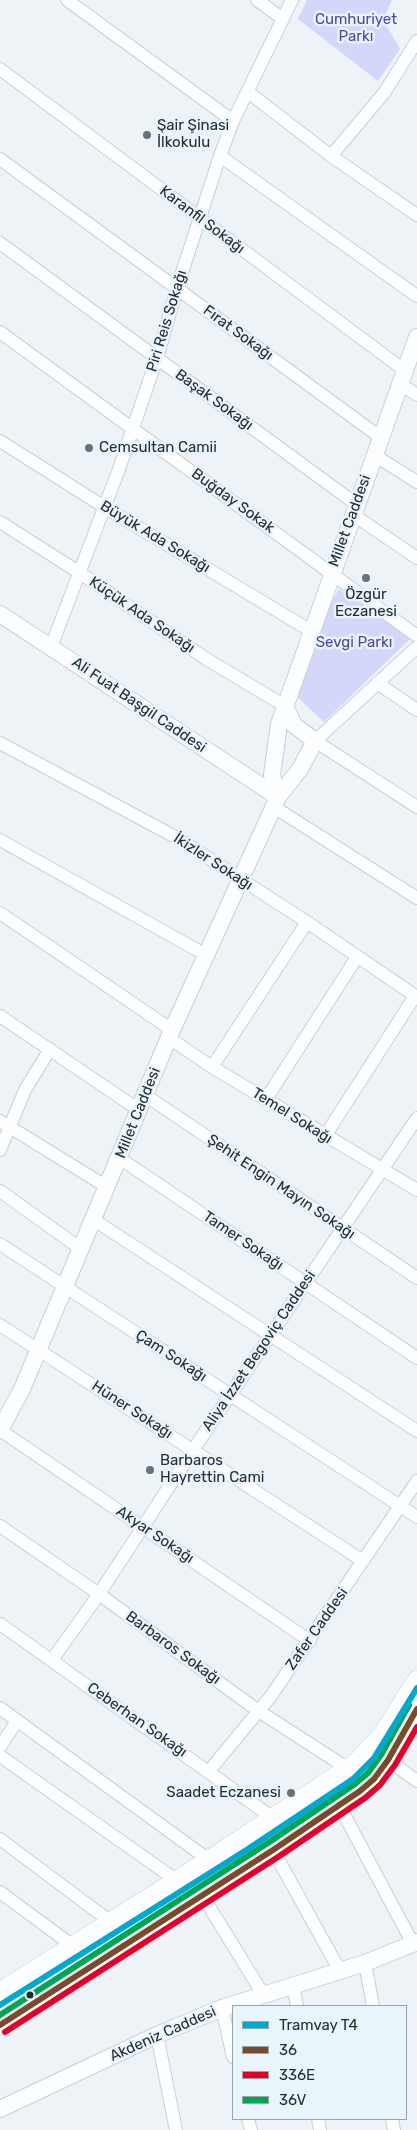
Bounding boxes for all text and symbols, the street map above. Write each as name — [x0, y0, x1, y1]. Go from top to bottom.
park label: Cumhuriyet Parkı — [315, 11, 397, 46]
place label: Şair Şinasi İlkokulu — [157, 117, 229, 152]
marker: Şair Şinasi İlkokulu — [141, 129, 153, 141]
street label: Karanfil Sokağı — [156, 182, 248, 258]
street label: Piri Reis Sokağı — [143, 268, 191, 374]
street label: Fırat Sokağı — [199, 302, 277, 364]
street label: Başak Sokağı — [171, 366, 257, 434]
place label: Cemsultan Camii — [99, 439, 217, 457]
marker: Cemsultan Camii — [83, 442, 95, 454]
street label: Buğday Sokak — [188, 465, 278, 537]
street label: Millet Caddesi — [325, 473, 375, 569]
street label: Büyük Ada Sokağı — [97, 497, 213, 577]
marker: Özgür Eczanesi — [360, 572, 372, 584]
street label: Küçük Ada Sokağı — [86, 573, 198, 657]
place label: Özgür Eczanesi — [335, 586, 397, 621]
park label: Sevgi Parkı — [316, 634, 392, 652]
street label: Ali Fuat Başgil Caddesi — [68, 653, 210, 757]
street label: İkizler Sokağı — [170, 830, 256, 894]
street label: Millet Caddesi — [112, 1065, 164, 1161]
street label: Temel Sokağı — [249, 1084, 335, 1148]
street label: Şehit Engin Mayın Sokağı — [204, 1131, 358, 1243]
street label: Tamer Sokağı — [199, 1208, 287, 1274]
street label: Aliya İzzet Begoviç Caddesi — [198, 1267, 320, 1435]
street label: Çam Sokağı — [132, 1326, 210, 1386]
street label: Hüner Sokağı — [88, 1377, 176, 1443]
place label: Barbaros Hayrettin Cami — [160, 1452, 264, 1487]
marker: Barbaros Hayrettin Cami — [144, 1464, 156, 1476]
street label: Akyar Sokağı — [113, 1502, 197, 1568]
street label: Zafer Caddesi — [282, 1584, 352, 1674]
street label: Barbaros Sokağı — [122, 1607, 224, 1689]
street label: Ceberhan Sokağı — [84, 1679, 190, 1761]
place label: Saadet Eczanesi — [166, 1784, 281, 1802]
marker: Saadet Eczanesi — [285, 1787, 297, 1799]
unlabelled marker — [25, 1990, 35, 2000]
street label: Akdeniz Caddesi — [107, 2002, 219, 2066]
legend — [232, 2005, 407, 2120]
text: Tramvay T4 — [279, 2016, 358, 2034]
text: 36 — [279, 2041, 297, 2059]
text: 336E — [279, 2066, 315, 2084]
text: 36V — [279, 2091, 306, 2109]

